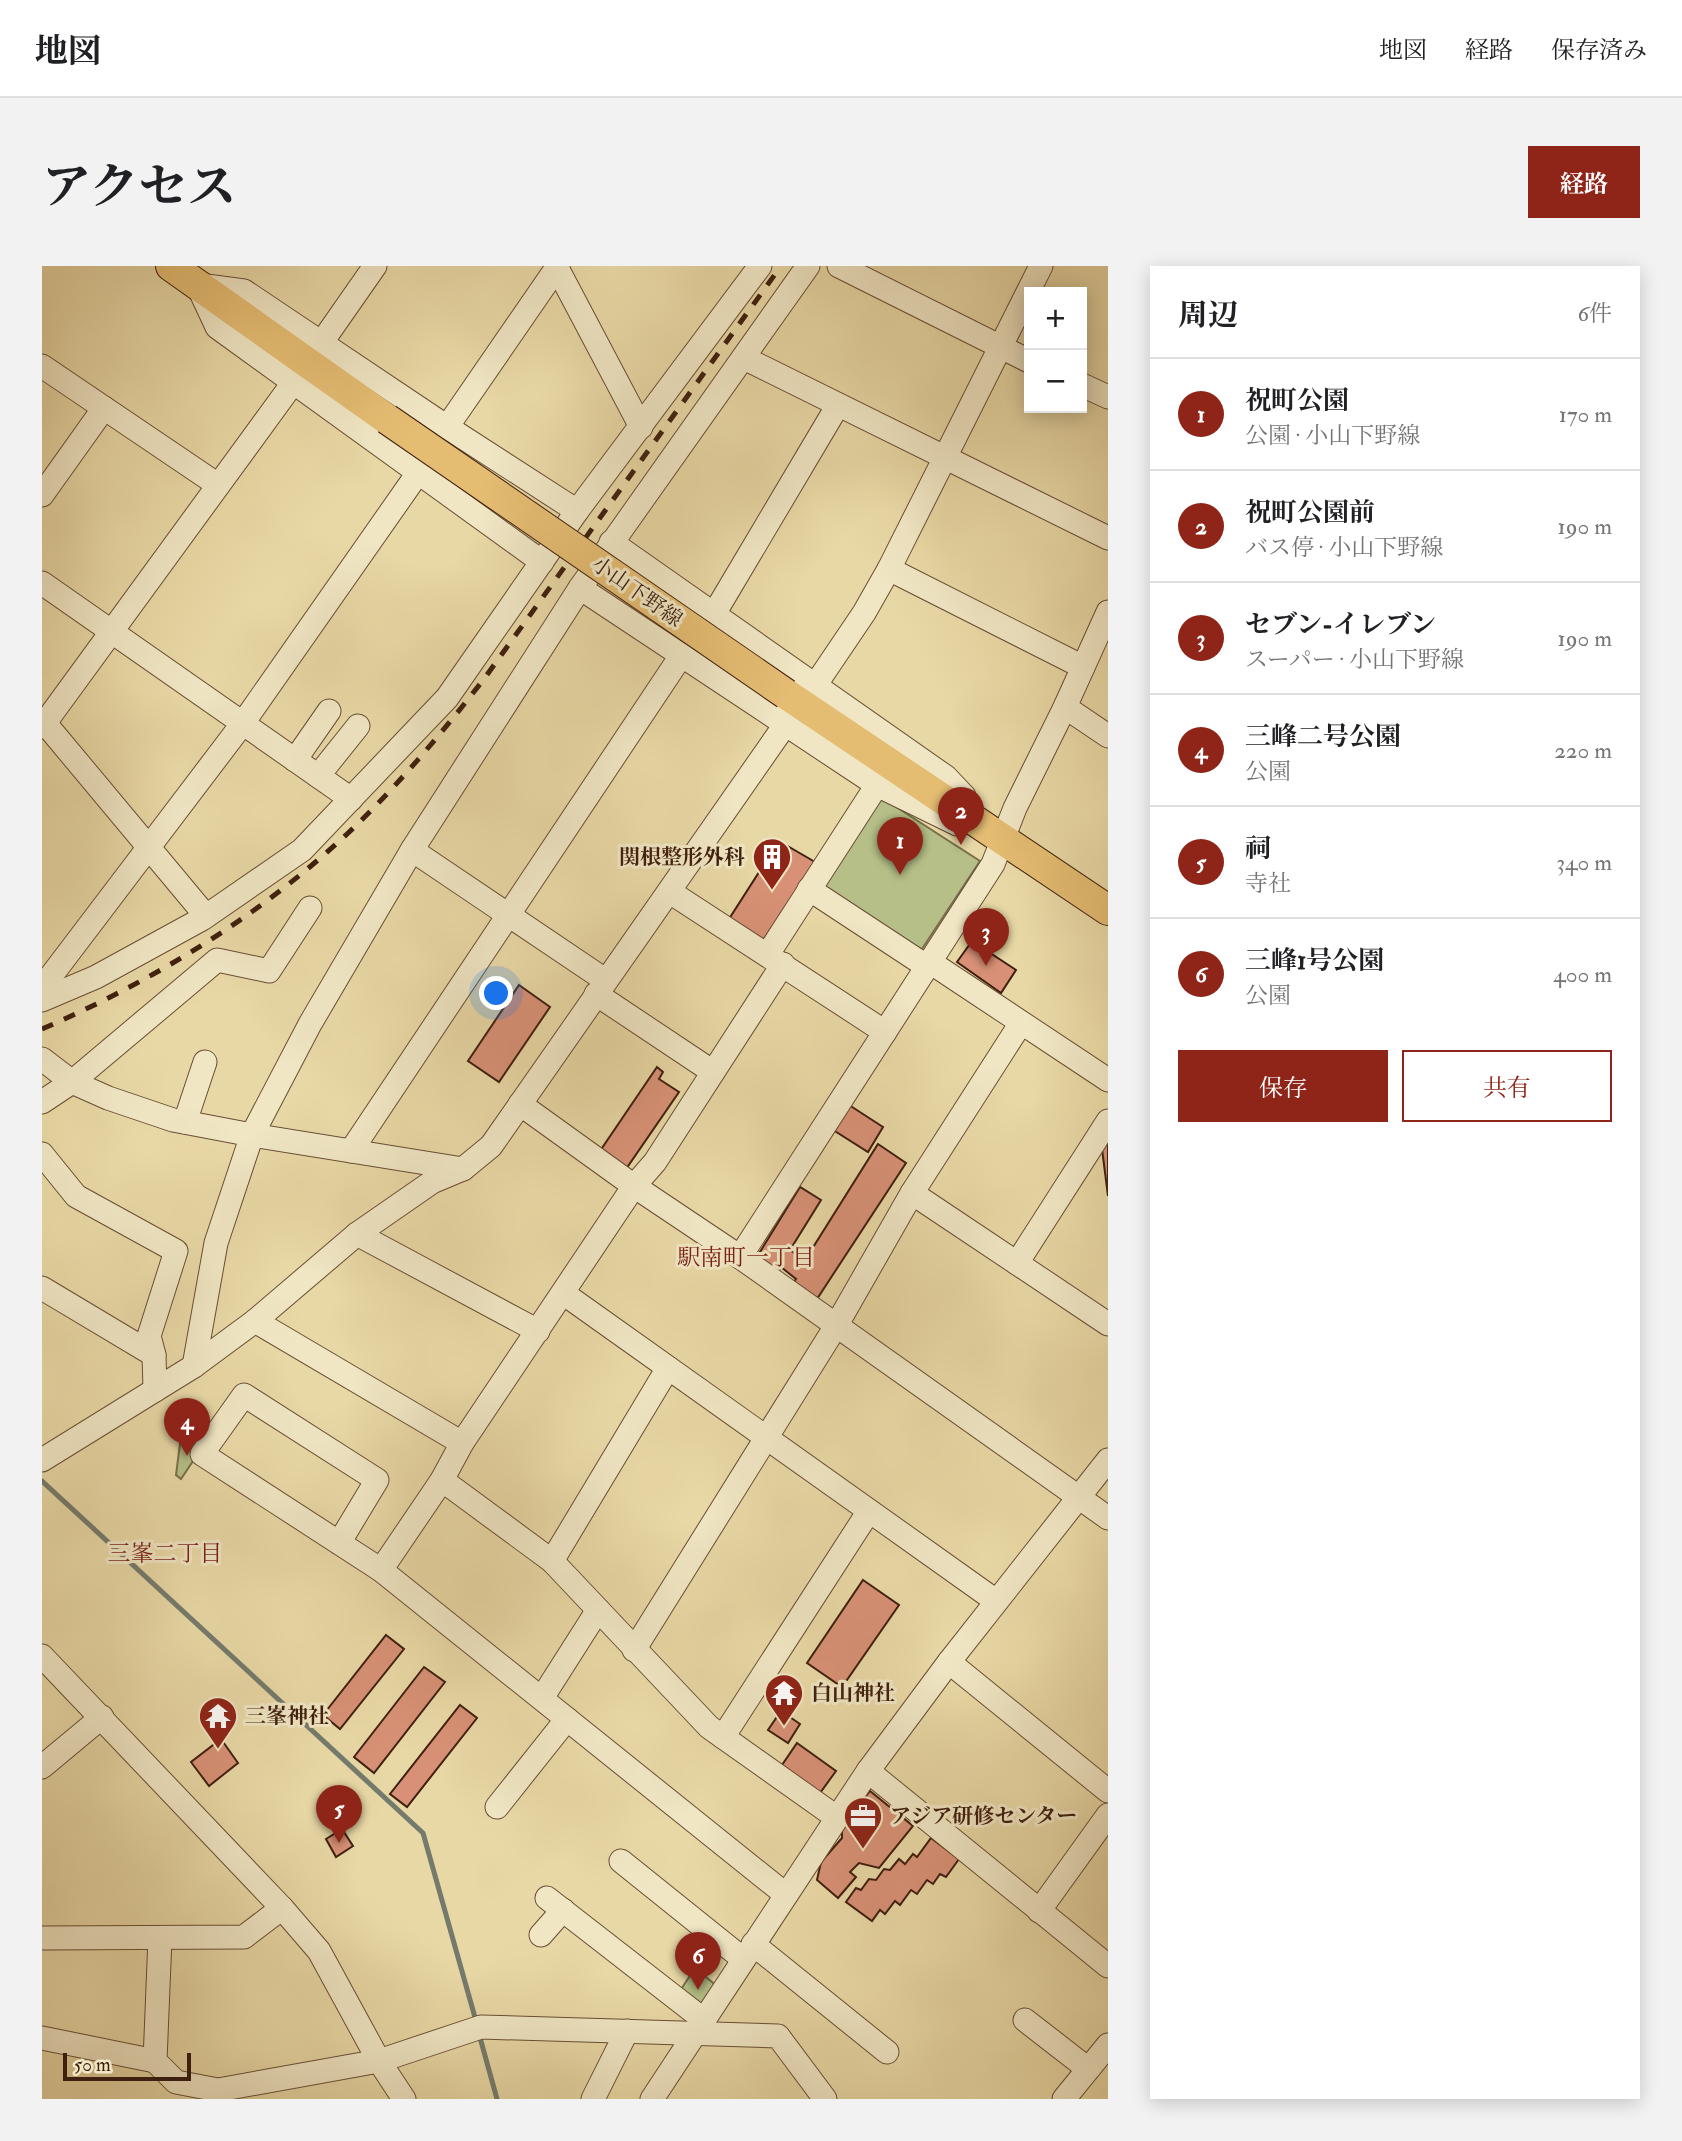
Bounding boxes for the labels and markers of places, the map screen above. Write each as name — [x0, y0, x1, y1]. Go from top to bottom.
pin: 2 — [938, 787, 984, 845]
pin: 1 — [877, 817, 923, 875]
building icon: 関根整形外科 — [751, 836, 793, 891]
place label: 関根整形外科 — [619, 844, 745, 871]
pin: 3 — [963, 908, 1009, 966]
pin: 4 — [164, 1398, 210, 1456]
temple icon: 白山神社 — [763, 1672, 805, 1727]
place label: 白山神社 — [811, 1680, 895, 1707]
temple icon: 三峯神社 — [197, 1695, 239, 1750]
place label: 三峯神社 — [245, 1703, 329, 1730]
pin: 5 — [316, 1785, 362, 1843]
office icon: アジア研修センター — [842, 1795, 884, 1850]
place label: アジア研修センター — [890, 1803, 1077, 1830]
pin: 6 — [675, 1932, 721, 1990]

